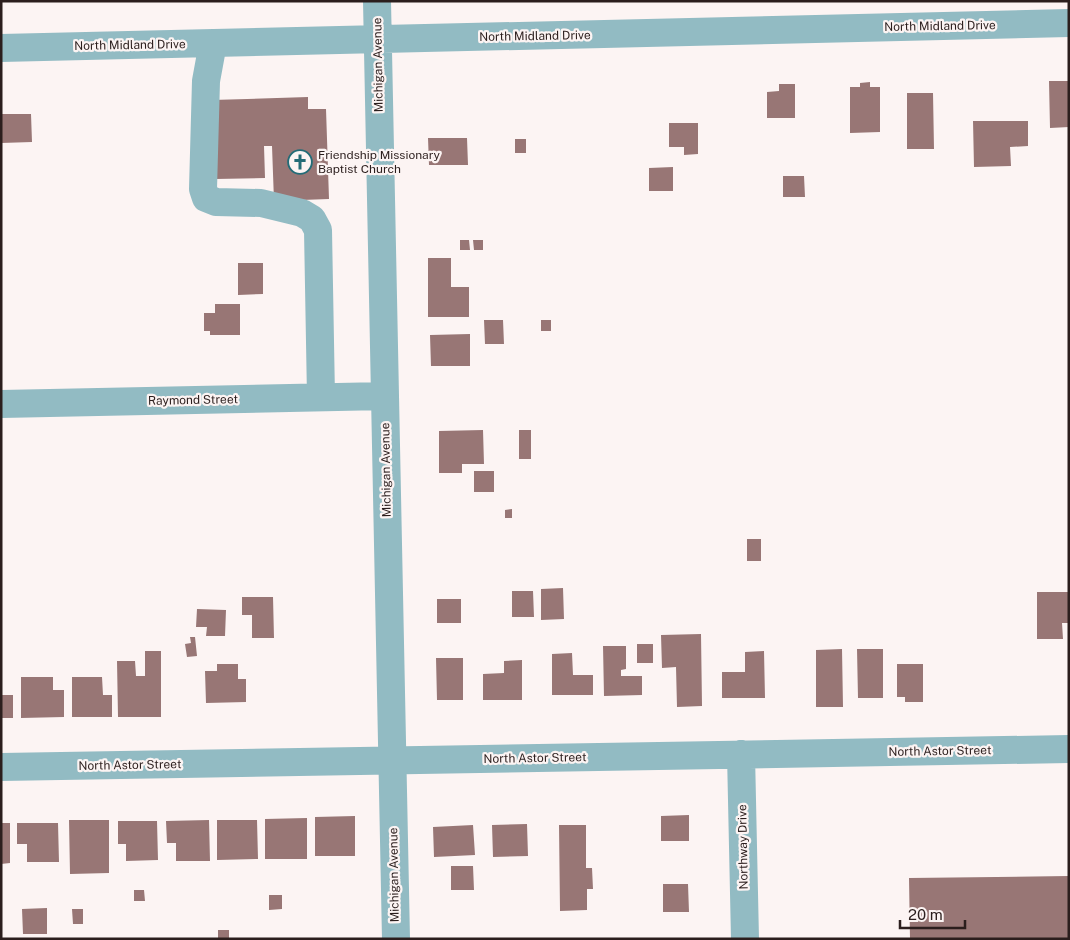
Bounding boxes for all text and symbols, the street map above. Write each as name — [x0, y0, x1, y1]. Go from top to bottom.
street label: Michigan Avenue — [370, 17, 386, 113]
street label: North Midland Drive — [884, 18, 996, 34]
street label: North Midland Drive — [479, 28, 591, 44]
street label: North Midland Drive — [74, 37, 186, 53]
place label: Friendship Missionary Baptist Church — [318, 148, 441, 176]
church icon: Friendship Missionary Baptist Church — [287, 149, 313, 175]
street label: Raymond Street — [148, 392, 238, 408]
street label: Michigan Avenue — [378, 422, 394, 518]
street label: North Astor Street — [888, 743, 992, 759]
street label: North Astor Street — [483, 750, 587, 766]
street label: North Astor Street — [78, 757, 182, 773]
street label: Northway Drive — [735, 804, 751, 890]
street label: Michigan Avenue — [386, 827, 402, 923]
scale bar — [900, 898, 965, 930]
text: 20 m — [908, 906, 943, 923]

